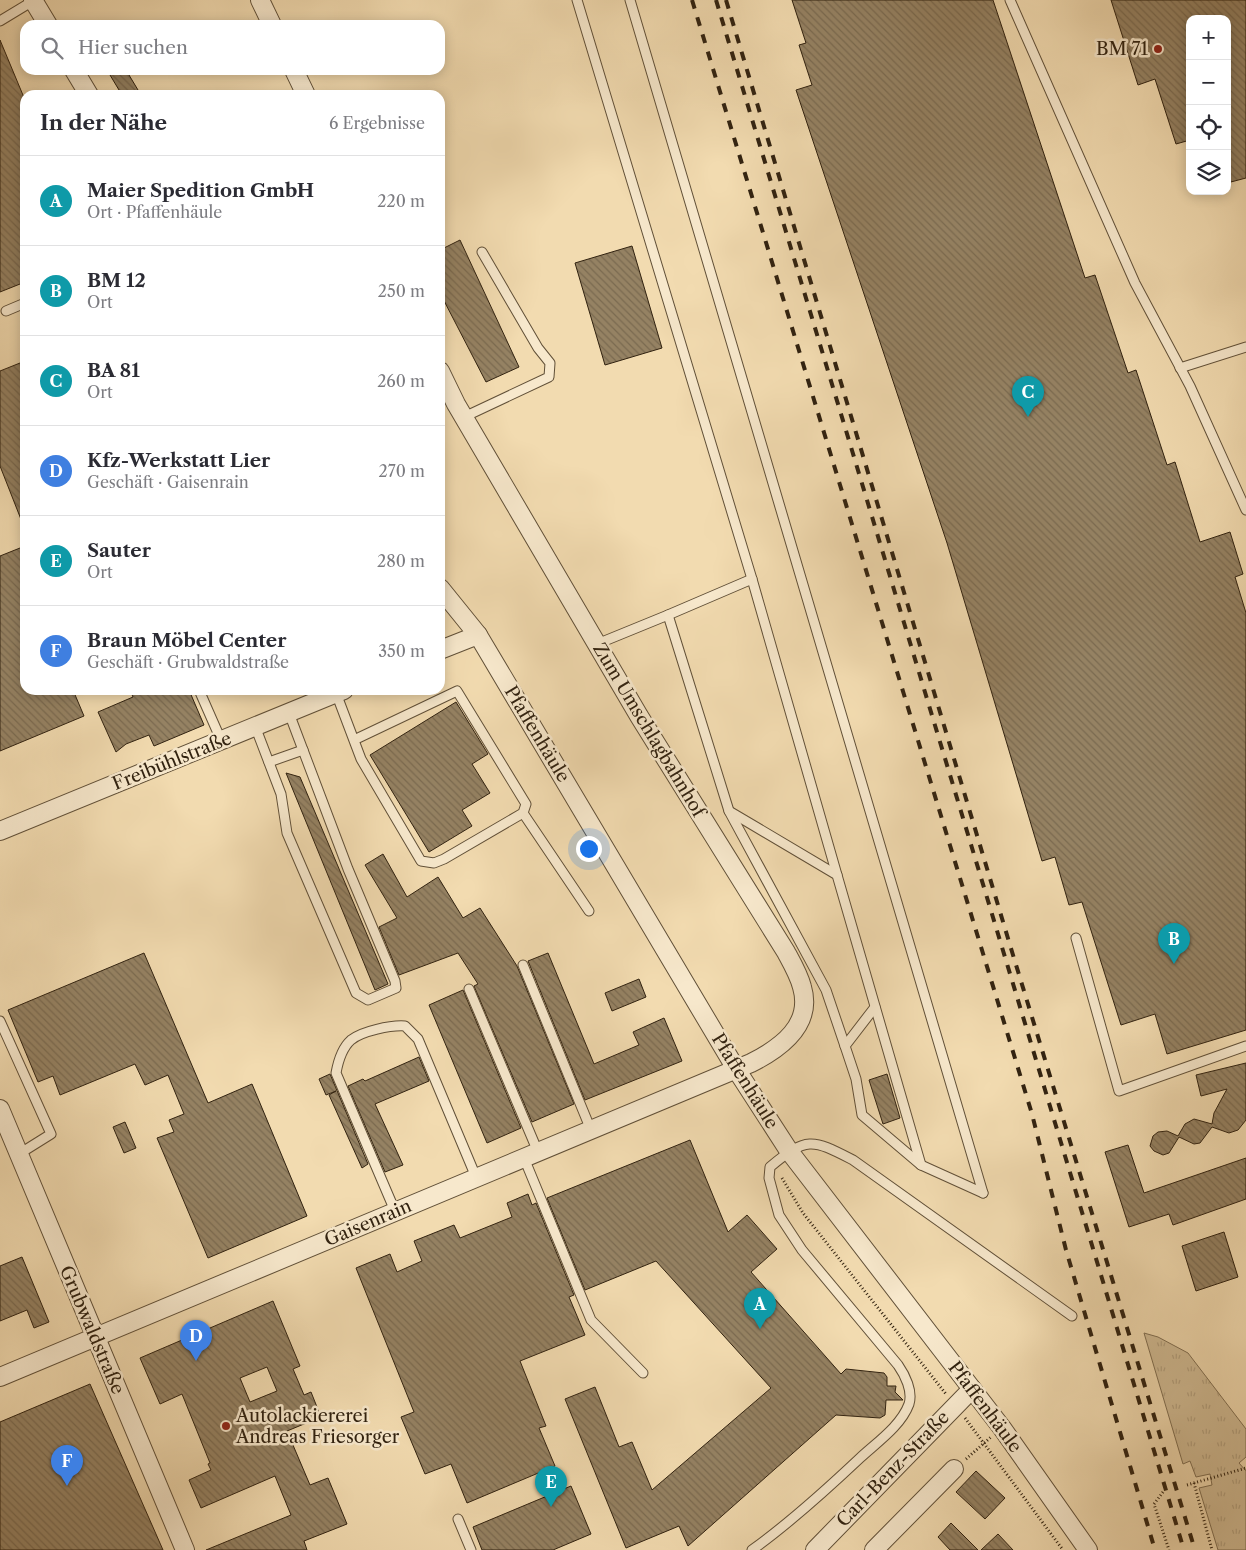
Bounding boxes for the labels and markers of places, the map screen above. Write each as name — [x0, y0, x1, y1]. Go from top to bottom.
place label: BM 71 — [1096, 38, 1148, 60]
marker: BM 71 — [1152, 43, 1164, 55]
pin: C — [1012, 376, 1044, 417]
pin: B — [1158, 923, 1190, 964]
pin: A — [744, 1288, 776, 1329]
pin: D — [180, 1320, 212, 1361]
place label: Autolackiererei Andreas Friesorger — [235, 1405, 400, 1448]
marker: Autolackiererei Andreas Friesorger — [220, 1420, 232, 1432]
pin: F — [51, 1445, 83, 1486]
pin: E — [535, 1466, 567, 1507]

